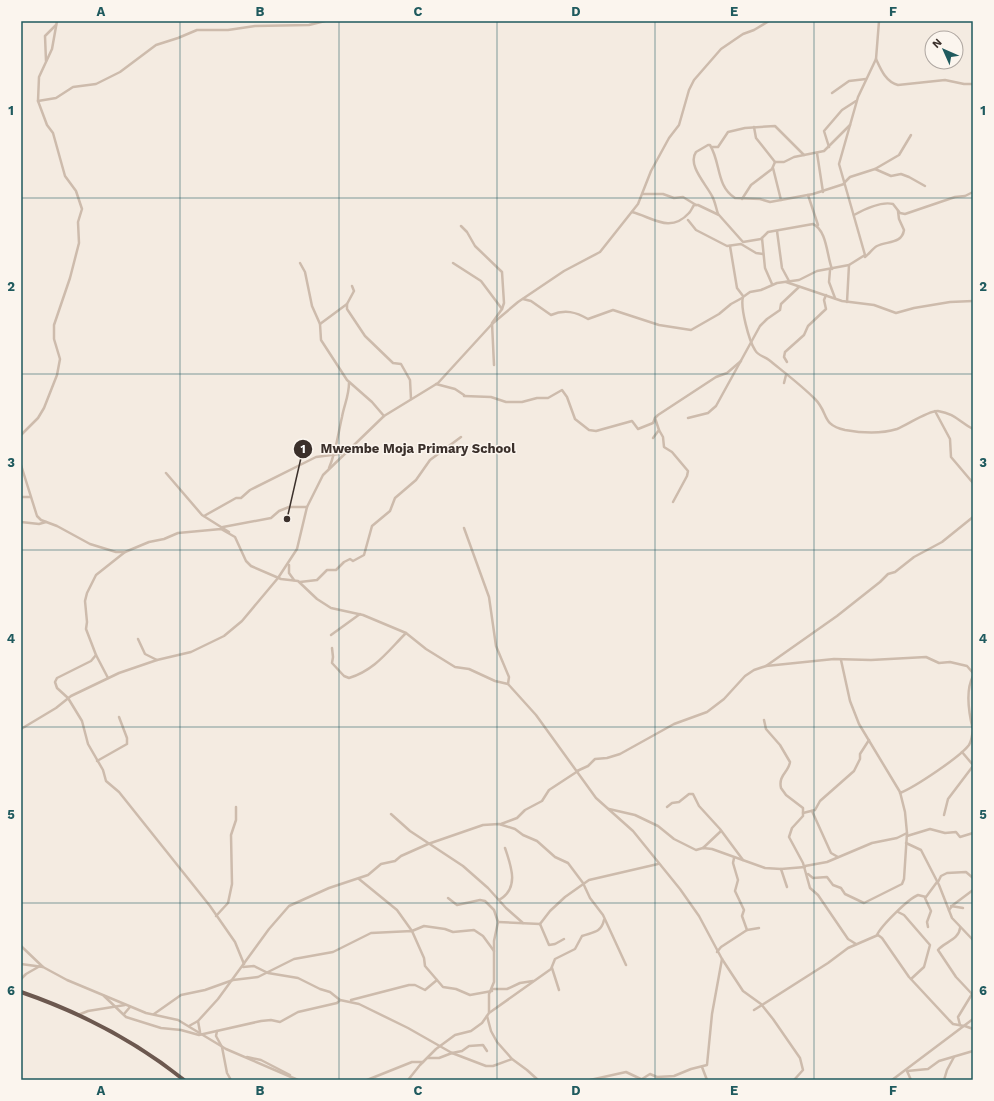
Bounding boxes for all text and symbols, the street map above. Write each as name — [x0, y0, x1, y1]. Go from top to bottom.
text: A — [97, 4, 106, 19]
text: B — [256, 4, 265, 19]
text: C — [414, 4, 423, 19]
text: D — [571, 4, 581, 19]
text: E — [730, 4, 738, 19]
text: F — [889, 4, 897, 19]
north arrow — [924, 30, 964, 70]
text: N — [930, 36, 945, 51]
text: 1 — [8, 103, 14, 118]
text: 1 — [980, 103, 986, 118]
text: 2 — [7, 279, 15, 294]
text: 2 — [979, 279, 987, 294]
callout: Mwembe Moja Primary School — [293, 436, 524, 461]
text: Mwembe Moja Primary School — [321, 441, 516, 456]
text: 1 — [300, 442, 306, 456]
text: 3 — [7, 455, 15, 470]
text: 3 — [979, 455, 987, 470]
text: 4 — [7, 631, 16, 646]
text: 4 — [979, 631, 988, 646]
text: 5 — [7, 807, 15, 822]
text: 5 — [979, 807, 987, 822]
text: 6 — [7, 983, 15, 998]
text: 6 — [979, 983, 987, 998]
text: A — [97, 1083, 106, 1098]
text: B — [256, 1083, 265, 1098]
text: C — [414, 1083, 423, 1098]
text: D — [571, 1083, 581, 1098]
text: E — [730, 1083, 738, 1098]
text: F — [889, 1083, 897, 1098]

